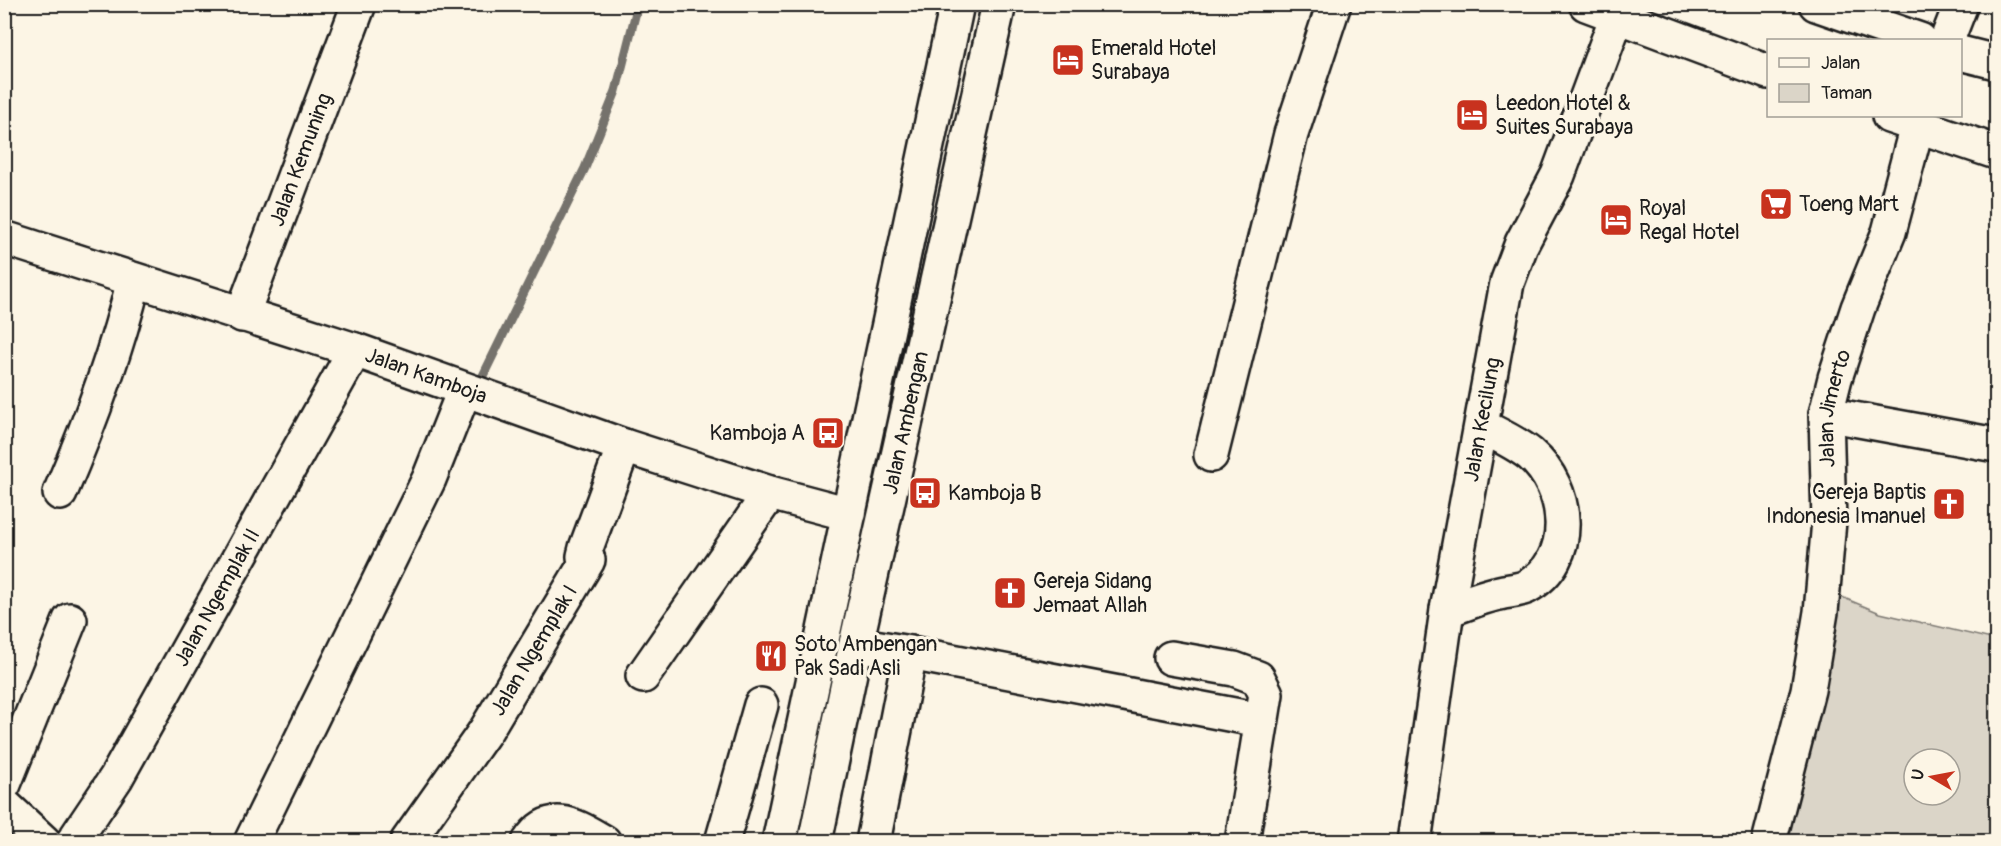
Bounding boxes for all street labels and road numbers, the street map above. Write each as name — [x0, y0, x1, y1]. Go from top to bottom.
street label: Jalan Kemuning — [263, 89, 338, 230]
street label: Jalan Kamboja — [361, 341, 491, 410]
street label: Jalan Jimerto — [1812, 346, 1857, 468]
street label: Jalan Ambengan — [876, 348, 935, 497]
street label: Jalan Kecilung — [1457, 355, 1507, 484]
street label: Jalan Ngemplak II — [168, 524, 266, 671]
street label: Jalan Ngemplak I — [484, 580, 583, 721]

